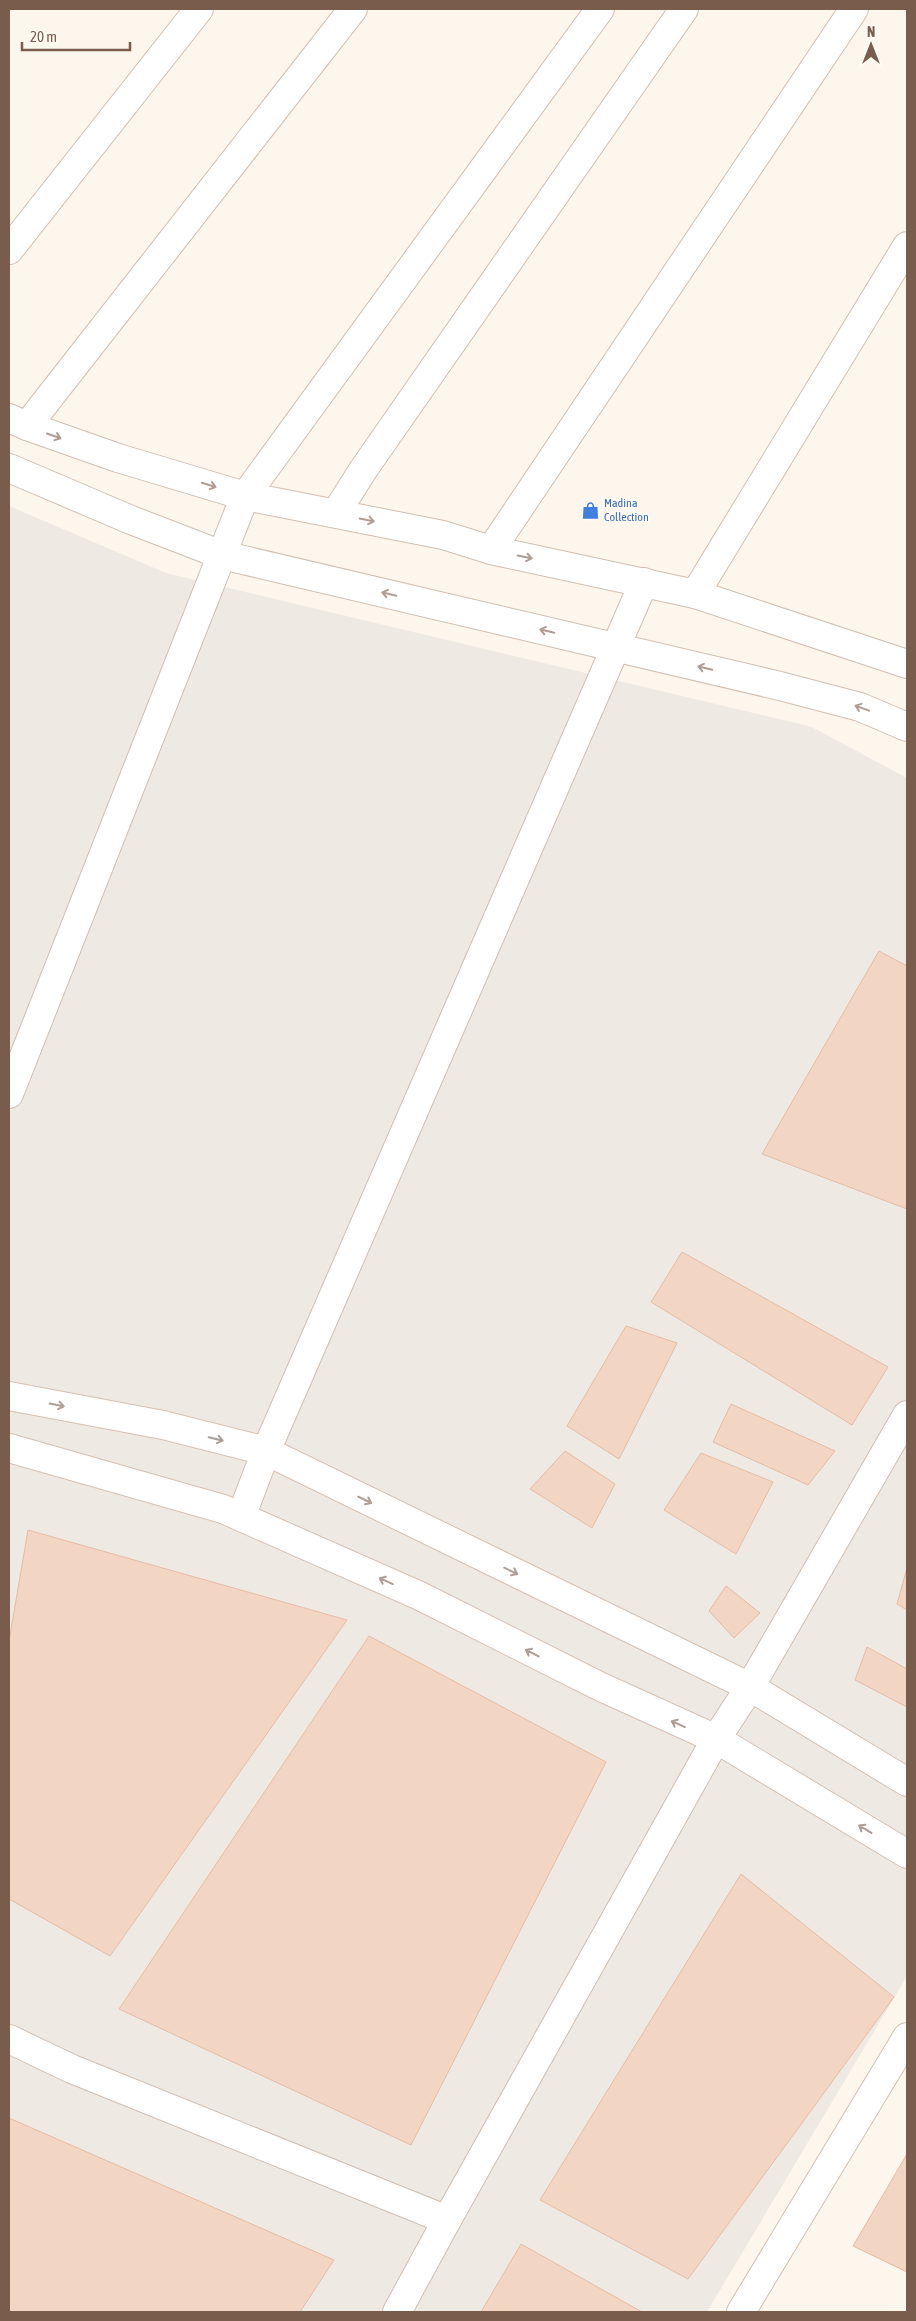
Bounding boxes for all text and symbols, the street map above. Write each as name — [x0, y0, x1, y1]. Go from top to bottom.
scale bar — [22, 20, 130, 52]
north arrow — [846, 20, 896, 70]
text: N — [867, 24, 875, 40]
text: 20 m — [30, 28, 57, 45]
one-way arrow — [46, 432, 61, 441]
one-way arrow — [200, 481, 216, 491]
place label: Madina Collection — [604, 496, 649, 524]
shop icon: Madina Collection — [580, 500, 600, 520]
one-way arrow — [359, 515, 375, 525]
one-way arrow — [517, 553, 533, 562]
one-way arrow — [381, 589, 397, 598]
one-way arrow — [539, 626, 555, 635]
one-way arrow — [697, 663, 713, 672]
one-way arrow — [855, 703, 870, 712]
one-way arrow — [48, 1400, 64, 1410]
one-way arrow — [207, 1434, 223, 1444]
one-way arrow — [357, 1495, 372, 1505]
one-way arrow — [504, 1566, 519, 1576]
one-way arrow — [379, 1576, 394, 1586]
one-way arrow — [525, 1648, 540, 1657]
one-way arrow — [671, 1718, 686, 1728]
one-way arrow — [859, 1823, 873, 1833]

